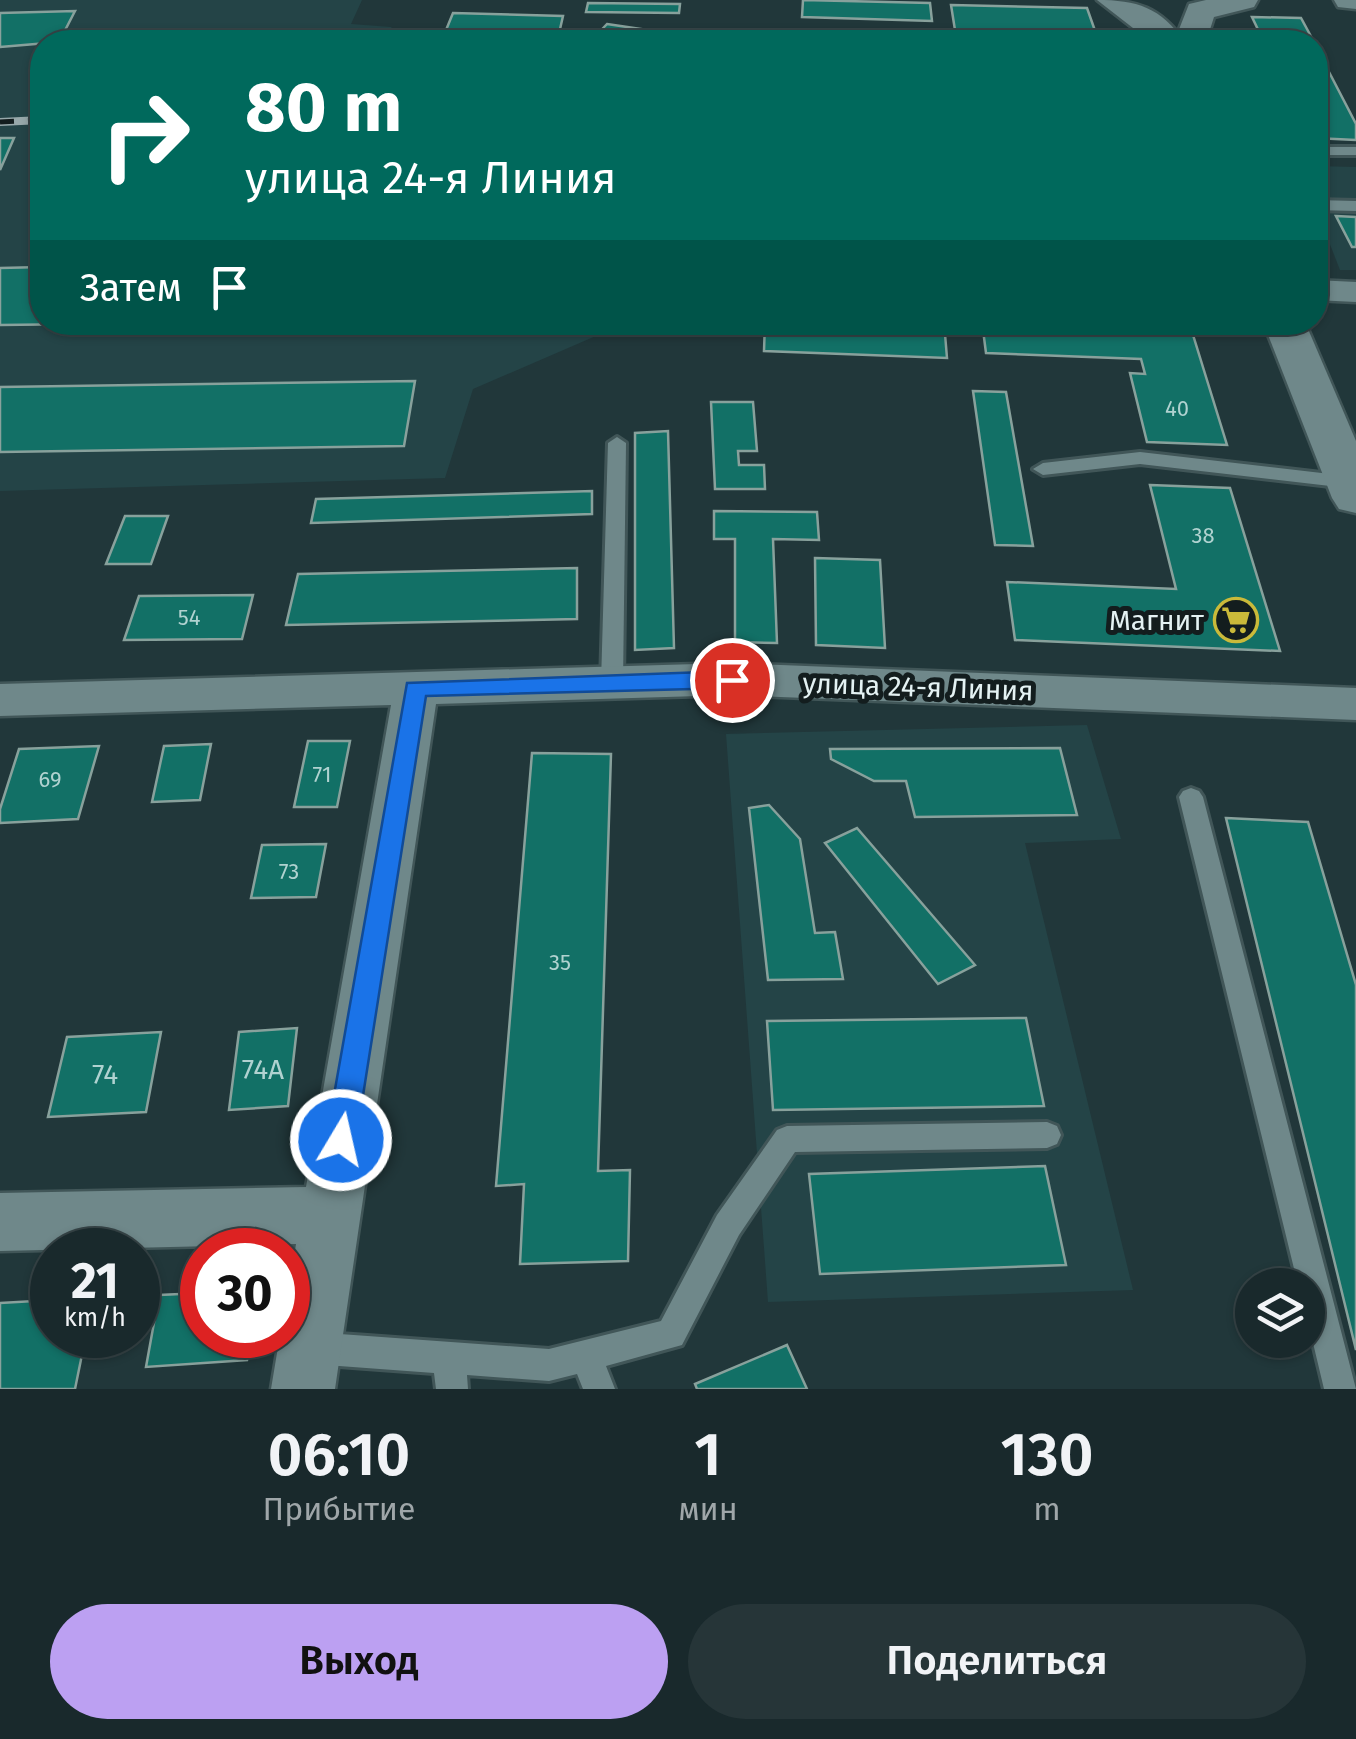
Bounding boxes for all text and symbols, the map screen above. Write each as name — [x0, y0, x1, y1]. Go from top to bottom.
text: 80 m — [245, 66, 402, 150]
icon: right — [80, 70, 210, 200]
text: улица 24-я Линия — [245, 151, 617, 205]
icon: arrive — [202, 260, 257, 315]
text: Затем — [80, 265, 182, 311]
house number: 40 — [1165, 395, 1189, 422]
house number: 38 — [1191, 522, 1215, 549]
supermarket icon: Магнит — [1213, 597, 1259, 643]
house number: 54 — [178, 604, 201, 631]
place label: Магнит — [1109, 604, 1204, 637]
pin — [690, 638, 775, 723]
icon: arrive — [705, 653, 760, 708]
street label: улица 24-я Линия — [802, 666, 1034, 708]
house number: 71 — [313, 761, 331, 788]
house number: 69 — [39, 766, 61, 793]
house number: 73 — [279, 858, 299, 885]
house number: 35 — [549, 949, 571, 976]
house number: 74А — [242, 1053, 284, 1086]
house number: 74 — [92, 1058, 118, 1091]
position arrow — [289, 1088, 393, 1192]
speed limit sign: 30 — [180, 1228, 310, 1358]
text: 21 — [71, 1251, 119, 1311]
map controls — [1235, 1268, 1325, 1358]
button: layers — [1235, 1268, 1325, 1358]
text: km/h — [64, 1303, 126, 1333]
text: 06:10 — [268, 1419, 410, 1491]
text: 1 — [694, 1419, 722, 1491]
text: 130 — [1000, 1419, 1093, 1491]
text: Прибытие — [263, 1490, 416, 1528]
text: мин — [678, 1490, 738, 1528]
text: m — [1033, 1490, 1061, 1528]
button: Выход — [50, 1604, 668, 1719]
button: Поделиться — [688, 1604, 1306, 1719]

